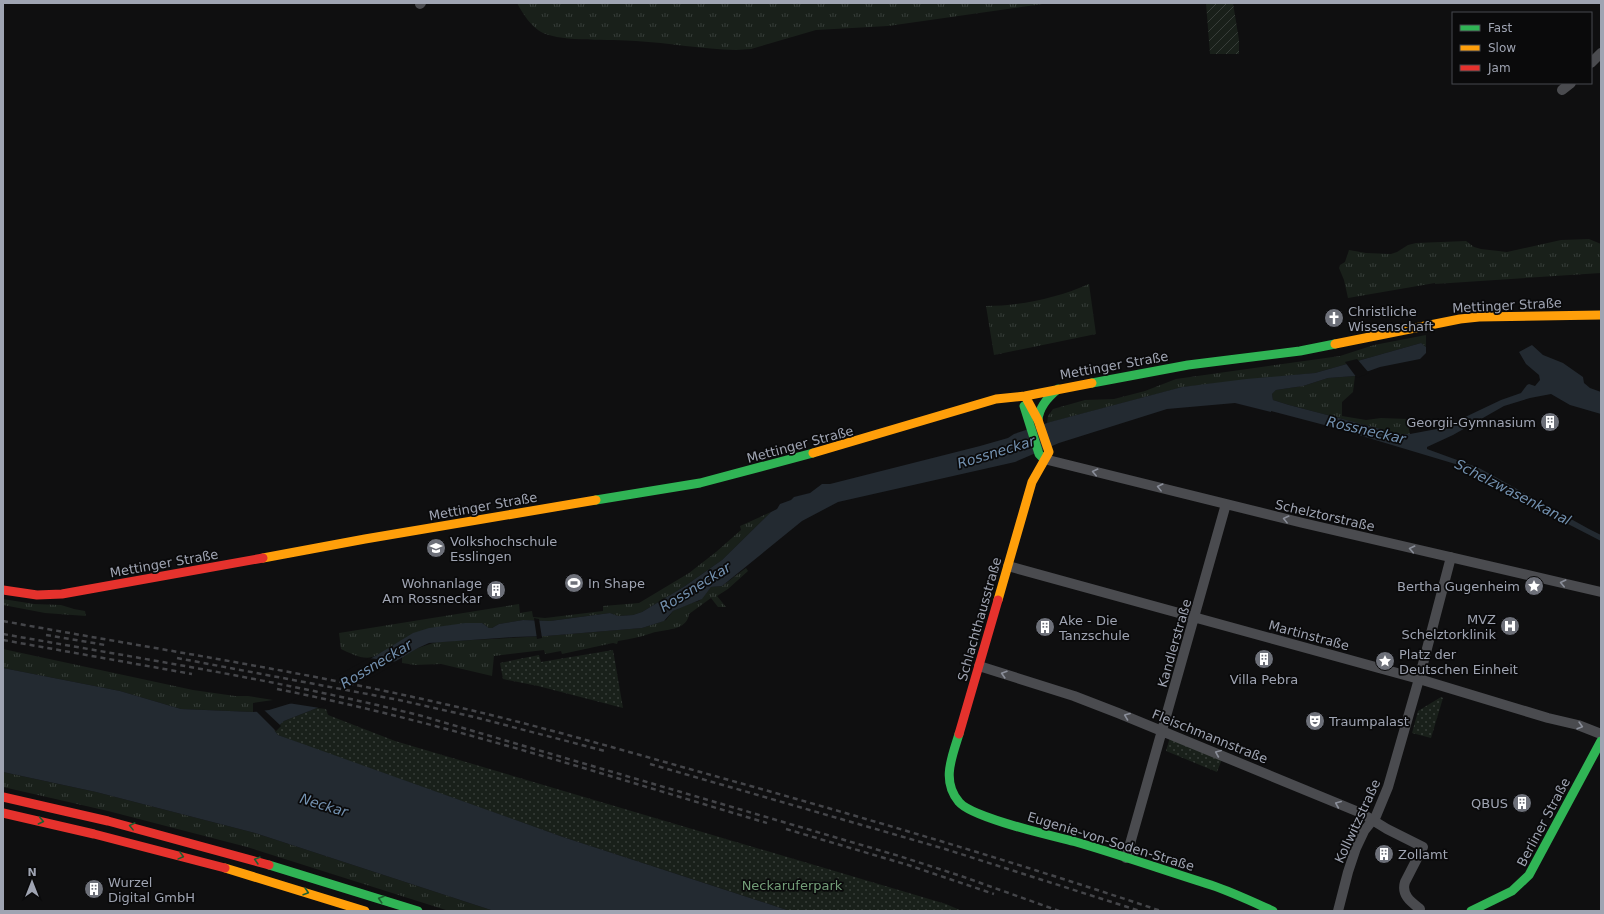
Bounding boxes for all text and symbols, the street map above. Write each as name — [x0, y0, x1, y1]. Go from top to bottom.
legend — [1452, 12, 1592, 84]
text: Fast — [1488, 21, 1512, 35]
text: Slow — [1488, 41, 1516, 55]
text: Jam — [1487, 61, 1511, 75]
street label: Mettinger Straße — [1452, 295, 1562, 316]
place label: Christliche Wissenschaft — [1348, 304, 1434, 334]
church icon: Christliche Wissenschaft — [1323, 307, 1345, 329]
street label: Mettinger Straße — [1059, 349, 1169, 382]
building icon: Georgii-Gymnasium — [1539, 411, 1561, 433]
water label: Rossneckar — [1325, 413, 1408, 447]
place label: Georgii-Gymnasium — [1406, 415, 1536, 430]
street label: Mettinger Straße — [745, 423, 855, 466]
water label: Rossneckar — [955, 432, 1038, 471]
water label: Schelzwasenkanal — [1452, 456, 1574, 528]
one-way arrow — [1092, 468, 1098, 476]
one-way arrow — [1157, 484, 1163, 492]
street label: Mettinger Straße — [428, 490, 538, 523]
street label: Schelztorstraße — [1274, 497, 1376, 534]
one-way arrow — [1283, 515, 1290, 524]
place label: Volkshochschule Esslingen — [450, 534, 557, 564]
school or university icon: Volkshochschule Esslingen — [425, 537, 447, 559]
one-way arrow — [1409, 545, 1416, 553]
street label: Mettinger Straße — [109, 547, 219, 580]
street label: Schlachthausstraße — [955, 555, 1004, 683]
water label: Rossneckar — [657, 558, 734, 615]
sports icon: In Shape — [563, 572, 585, 594]
place icon: Bertha Gugenheim — [1523, 575, 1545, 597]
place label: Wohnanlage Am Rossneckar — [382, 576, 483, 606]
place label: In Shape — [588, 576, 645, 591]
building icon: Wohnanlage Am Rossneckar — [485, 579, 507, 601]
place label: Bertha Gugenheim — [1397, 579, 1520, 594]
one-way arrow — [1560, 579, 1567, 588]
street label: Kandlerstraße — [1155, 597, 1194, 689]
place label: MVZ Schelztorklinik — [1401, 612, 1496, 642]
place label: Ake - Die Tanzschule — [1058, 613, 1130, 643]
hospital icon: MVZ Schelztorklinik — [1499, 615, 1521, 637]
building icon: Ake - Die Tanzschule — [1034, 616, 1056, 638]
street label: Martinstraße — [1267, 618, 1351, 653]
water label: Rossneckar — [337, 636, 416, 692]
place label: Platz der Deutschen Einheit — [1399, 647, 1518, 677]
building icon: Villa Pebra — [1253, 648, 1275, 670]
place icon: Platz der Deutschen Einheit — [1374, 650, 1396, 672]
one-way arrow — [1000, 670, 1007, 679]
place label: Villa Pebra — [1230, 672, 1298, 687]
street label: Fleischmannstraße — [1150, 706, 1270, 767]
theatre icon: Traumpalast — [1304, 710, 1326, 732]
one-way arrow — [1123, 713, 1130, 721]
place label: Traumpalast — [1328, 714, 1409, 729]
one-way arrow — [1577, 721, 1584, 730]
one-way arrow — [1215, 750, 1222, 758]
street label: Berliner Straße — [1514, 775, 1573, 869]
street label: Kollwitzstraße — [1332, 777, 1383, 865]
water label: Neckar — [298, 790, 351, 820]
building icon: QBUS — [1511, 792, 1533, 814]
place label: QBUS — [1471, 796, 1508, 811]
one-way arrow — [1335, 800, 1342, 808]
street label: Eugenie-von-Soden-Straße — [1026, 809, 1196, 874]
one-way arrow — [38, 816, 44, 825]
one-way arrow — [128, 823, 135, 831]
building icon: Zollamt — [1373, 843, 1395, 865]
place label: Zollamt — [1398, 847, 1448, 862]
one-way arrow — [177, 851, 184, 860]
one-way arrow — [254, 856, 261, 865]
north arrow — [12, 862, 52, 902]
text: N — [27, 866, 37, 879]
place label: Wurzel Digital GmbH — [108, 875, 195, 905]
building icon: Wurzel Digital GmbH — [83, 878, 105, 900]
park label: Neckaruferpark — [742, 878, 843, 893]
one-way arrow — [302, 887, 309, 896]
one-way arrow — [378, 895, 385, 904]

